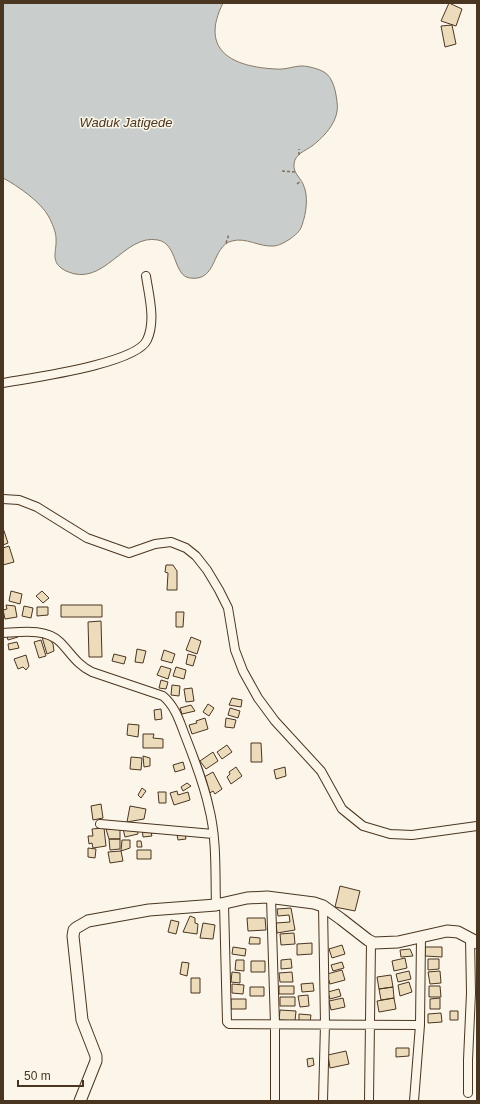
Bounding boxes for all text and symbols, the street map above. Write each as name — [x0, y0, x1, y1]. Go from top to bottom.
water label: Waduk Jatigede — [80, 115, 173, 130]
scale bar — [18, 1062, 83, 1088]
text: 50 m — [24, 1069, 51, 1083]

